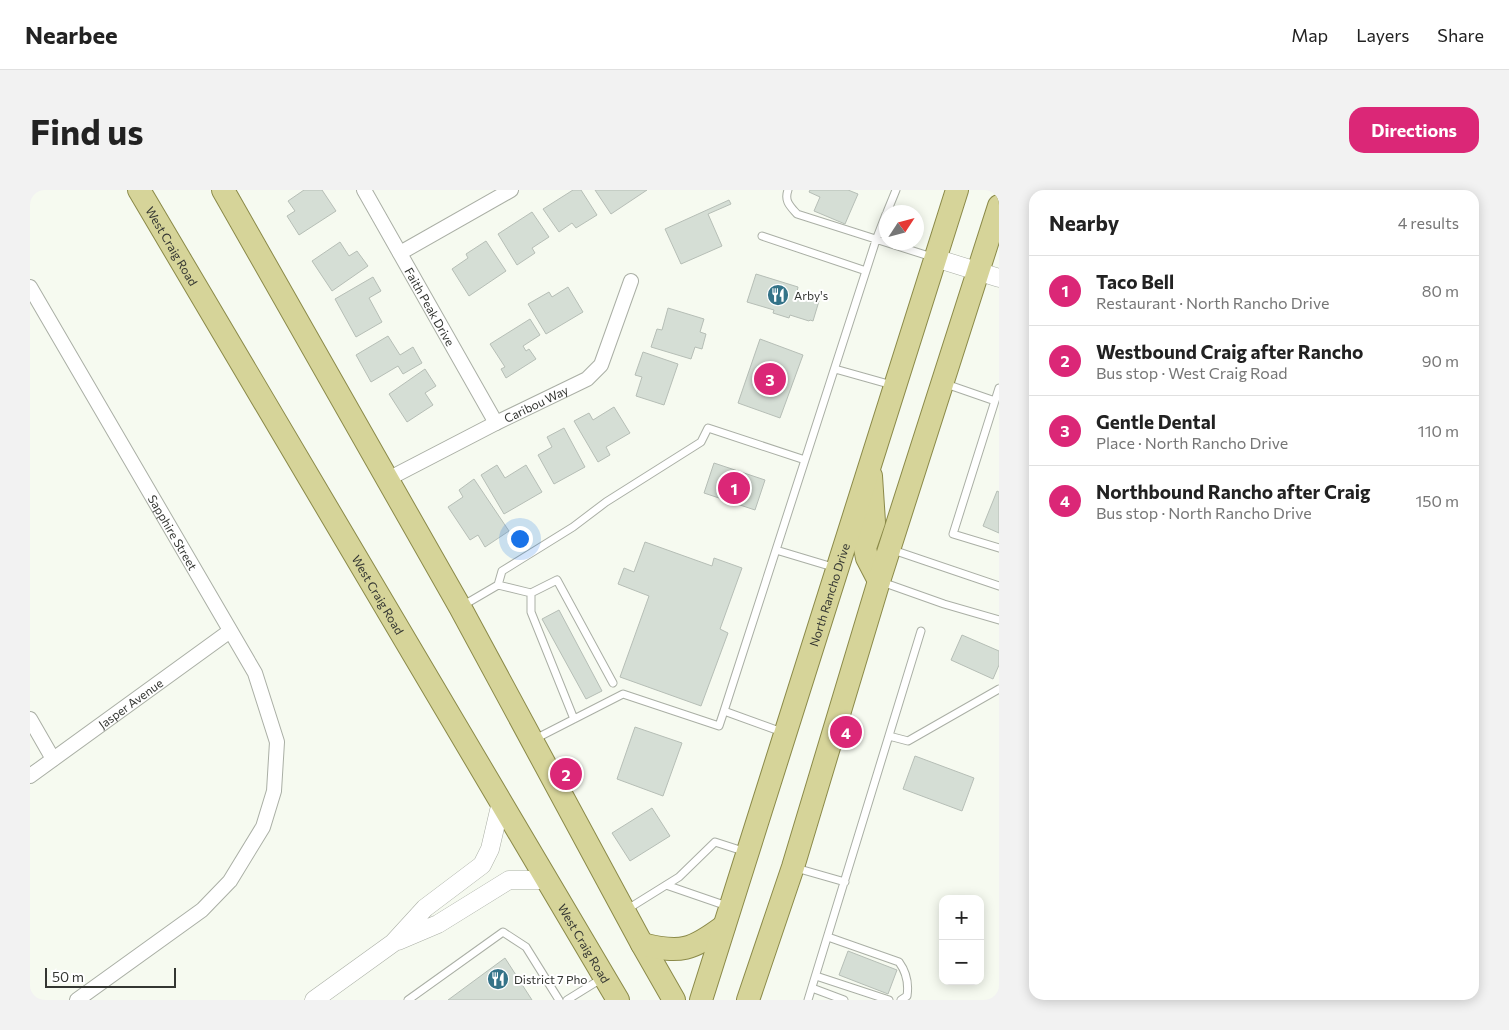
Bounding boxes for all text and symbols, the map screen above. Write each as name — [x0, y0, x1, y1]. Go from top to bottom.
text: Nearbee — [25, 20, 118, 49]
text: Map — [1291, 24, 1328, 46]
text: Layers — [1356, 24, 1409, 46]
text: Share — [1437, 24, 1484, 46]
button: Directions — [1349, 107, 1479, 153]
text: Find us — [30, 109, 144, 152]
street label: West Craig Road — [143, 204, 201, 288]
north arrow — [879, 205, 924, 250]
text: Nearby — [1049, 210, 1119, 235]
text: 4 results — [1398, 213, 1459, 232]
street label: Faith Peak Drive — [402, 265, 458, 348]
text: Taco Bell — [1096, 270, 1174, 293]
text: 1 — [1061, 281, 1069, 300]
text: 80 m — [1422, 281, 1459, 300]
restaurant icon: Arby's — [766, 283, 790, 307]
place label: Arby's — [794, 288, 828, 302]
text: Restaurant · North Rancho Drive — [1096, 293, 1329, 312]
text: Westbound Craig after Rancho — [1096, 340, 1363, 363]
text: 2 — [1060, 351, 1070, 370]
text: 90 m — [1422, 351, 1459, 370]
pin: 3 — [754, 360, 786, 398]
text: Bus stop · West Craig Road — [1096, 363, 1288, 382]
street label: Caribou Way — [502, 382, 570, 425]
text: Gentle Dental — [1096, 410, 1216, 433]
text: 3 — [1060, 421, 1070, 440]
text: 110 m — [1418, 421, 1459, 440]
text: Place · North Rancho Drive — [1096, 433, 1288, 452]
pin: 1 — [718, 469, 750, 507]
text: Northbound Rancho after Craig — [1096, 480, 1370, 503]
text: 4 — [1060, 491, 1070, 510]
text: 150 m — [1416, 491, 1459, 510]
street label: Sapphire Street — [146, 492, 200, 573]
text: Bus stop · North Rancho Drive — [1096, 503, 1312, 522]
your location — [507, 526, 533, 552]
street label: North Rancho Drive — [806, 541, 852, 648]
street label: West Craig Road — [349, 552, 407, 637]
street label: Jasper Avenue — [96, 675, 165, 732]
pin: 4 — [830, 713, 862, 751]
pin: 2 — [550, 755, 582, 793]
map controls — [939, 895, 984, 985]
button: + — [939, 895, 984, 940]
street label: West Craig Road — [556, 901, 613, 985]
button: − — [939, 940, 984, 985]
scale bar — [45, 965, 176, 988]
restaurant icon: District 7 Pho — [486, 967, 510, 991]
text: 50 m — [52, 968, 84, 985]
place label: District 7 Pho — [514, 972, 588, 986]

